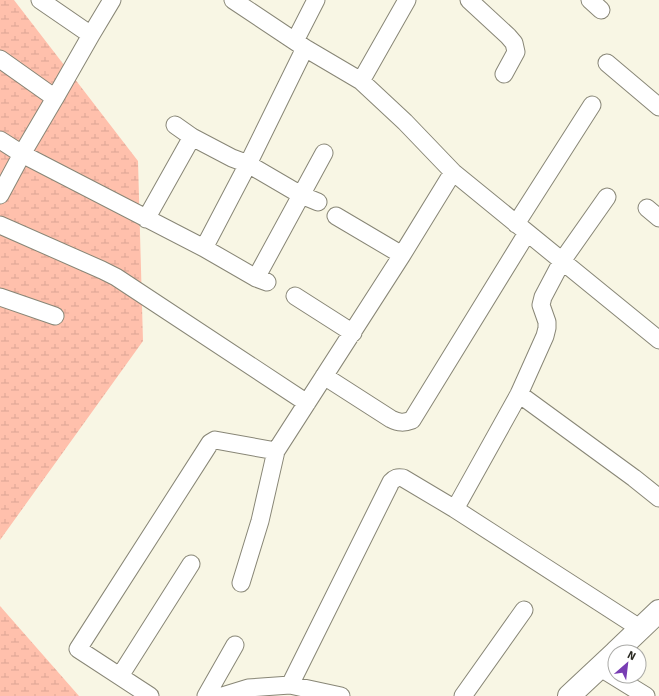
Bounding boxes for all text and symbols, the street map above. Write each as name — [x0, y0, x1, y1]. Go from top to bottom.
north arrow — [607, 644, 647, 684]
text: N — [625, 648, 638, 663]

